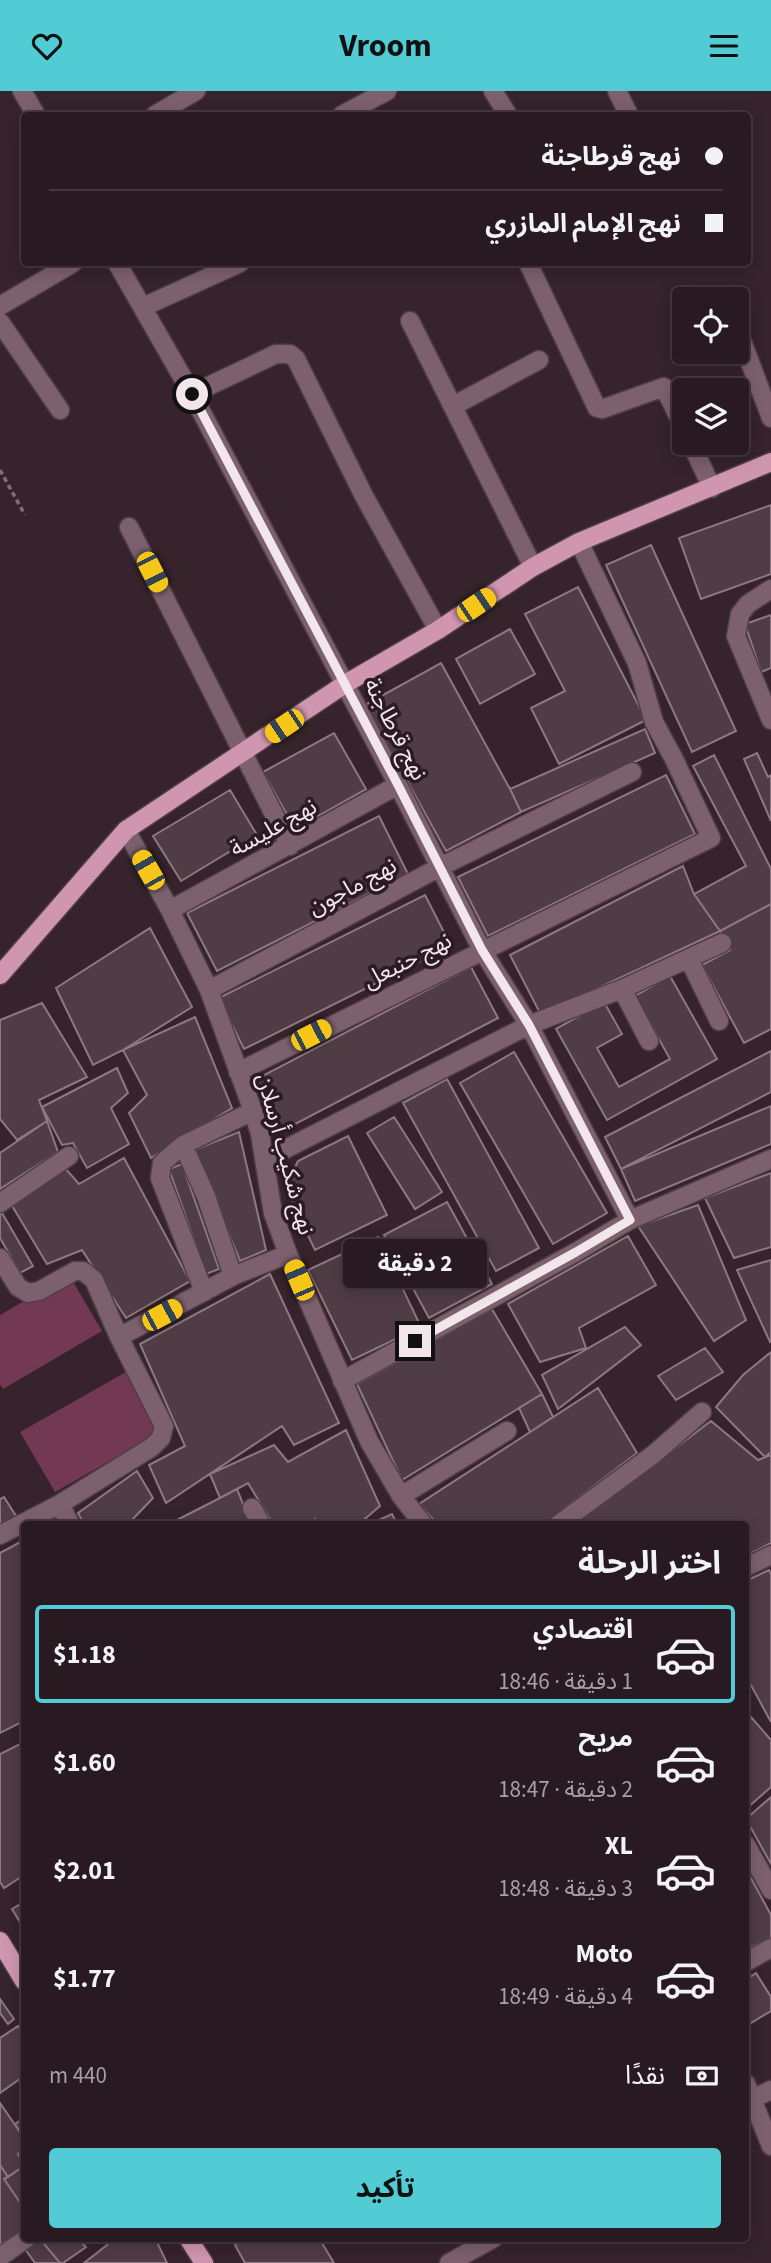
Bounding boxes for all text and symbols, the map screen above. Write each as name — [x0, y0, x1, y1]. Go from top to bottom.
text: Vroom — [339, 23, 432, 69]
icon: heart — [28, 27, 66, 65]
icon: menu — [705, 27, 743, 65]
text: نهج قرطاجنة — [541, 138, 681, 175]
text: نهج الإمام المازري — [485, 205, 681, 242]
map controls — [672, 287, 749, 455]
button: locate — [672, 287, 749, 364]
route start — [176, 378, 208, 410]
button: layers — [672, 378, 749, 455]
car — [134, 549, 171, 595]
car — [453, 585, 500, 625]
street label: نهج قرطاجنة — [356, 672, 435, 786]
car — [261, 706, 308, 746]
street label: نهج عليسة — [224, 790, 323, 865]
car — [129, 847, 168, 893]
street label: نهج ماجون — [302, 849, 403, 924]
street label: نهج حنبعل — [357, 924, 457, 997]
car — [288, 1016, 335, 1054]
street label: نهج شكيب أرسلان — [248, 1070, 323, 1239]
callout: 2 دقيقة — [343, 1239, 487, 1289]
text: 2 دقيقة — [378, 1247, 452, 1280]
car — [282, 1257, 317, 1303]
car — [139, 1296, 186, 1334]
route end — [399, 1325, 431, 1357]
text: اختر الرحلة — [578, 1540, 721, 1586]
text: اقتصادي — [533, 1611, 633, 1648]
icon: car — [654, 1623, 717, 1686]
text: $1.18 — [53, 1636, 116, 1673]
text: 1 دقيقة · 18:46 — [498, 1665, 633, 1698]
text: مريح — [578, 1719, 633, 1756]
icon: car — [654, 1731, 717, 1794]
text: $1.60 — [53, 1744, 116, 1781]
text: 2 دقيقة · 18:47 — [498, 1773, 633, 1806]
text: XL — [605, 1827, 633, 1864]
icon: car — [654, 1839, 717, 1902]
text: $2.01 — [53, 1852, 116, 1889]
text: 3 دقيقة · 18:48 — [498, 1872, 633, 1905]
text: Moto — [576, 1935, 633, 1972]
icon: car — [654, 1947, 717, 2010]
text: $1.77 — [53, 1960, 116, 1997]
text: 4 دقيقة · 18:49 — [498, 1980, 633, 2013]
text: نقدًا — [625, 2057, 665, 2094]
icon: cash — [683, 2057, 721, 2095]
text: 440 m — [49, 2059, 107, 2092]
button: تأكيد — [49, 2148, 721, 2228]

